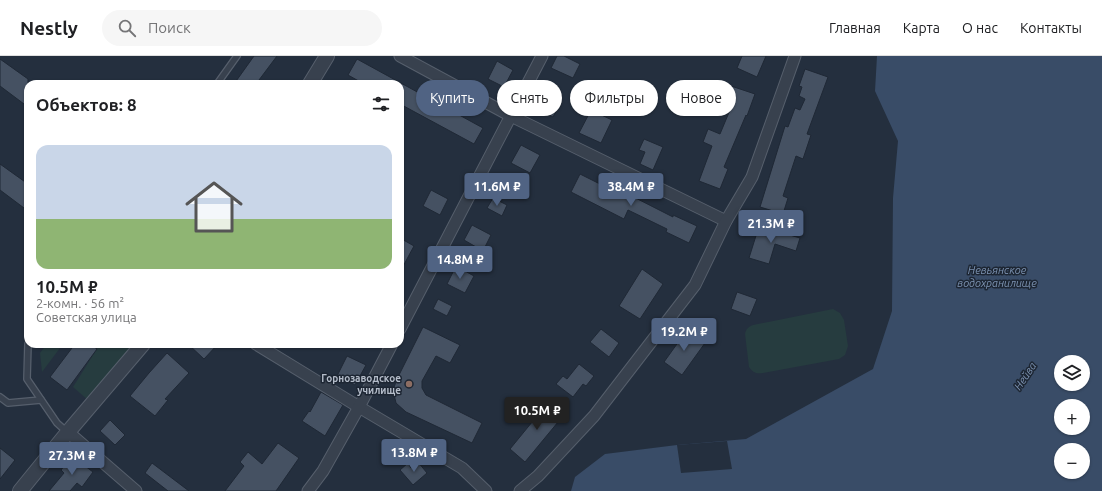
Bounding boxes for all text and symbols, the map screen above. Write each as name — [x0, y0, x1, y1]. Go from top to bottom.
search box — [102, 10, 382, 46]
text: Nestly — [20, 17, 78, 39]
icon: search — [116, 17, 138, 39]
text: Поиск — [148, 19, 191, 36]
text: Главная — [829, 20, 881, 36]
text: Карта — [903, 20, 940, 36]
text: О нас — [962, 20, 998, 36]
text: Контакты — [1020, 20, 1082, 36]
chip: Купить — [416, 80, 489, 116]
chip: Снять — [497, 80, 562, 116]
chip: Фильтры — [570, 80, 658, 116]
chip: Новое — [666, 80, 736, 116]
icon: filters — [370, 93, 392, 115]
text: Объектов: 8 — [36, 95, 136, 114]
icon: home — [178, 171, 250, 243]
pin: 11.6M ₽ — [460, 173, 534, 207]
pin: 38.4M ₽ — [594, 173, 668, 207]
text: 11.6M ₽ — [473, 179, 521, 193]
text: 38.4M ₽ — [607, 179, 655, 193]
pin: 21.3M ₽ — [734, 210, 808, 244]
text: 21.3M ₽ — [747, 216, 795, 230]
pin: 14.8M ₽ — [423, 246, 497, 280]
text: 14.8M ₽ — [436, 252, 484, 266]
water label: Невьянское водохранилище — [957, 264, 1037, 289]
text: 10.5M ₽ — [36, 277, 98, 296]
text: 2-комн. · 56 m² — [36, 296, 124, 310]
text: Советская улица — [36, 310, 137, 324]
pin: 19.2M ₽ — [647, 318, 721, 352]
text: 19.2M ₽ — [660, 324, 708, 338]
map controls — [1054, 355, 1090, 479]
button: layers — [1054, 355, 1090, 391]
water label: Нейва — [1011, 360, 1039, 392]
place label: Горнозаводское училище — [321, 373, 401, 396]
marker: Горнозаводское училище — [404, 379, 414, 389]
pin: 10.5M ₽ — [500, 397, 574, 431]
button: + — [1054, 399, 1090, 435]
text: 10.5M ₽ — [513, 403, 561, 417]
pin: 13.8M ₽ — [377, 439, 451, 473]
pin: 27.3M ₽ — [35, 442, 109, 476]
button: − — [1054, 443, 1090, 479]
text: 13.8M ₽ — [390, 445, 438, 459]
text: 27.3M ₽ — [48, 448, 96, 462]

